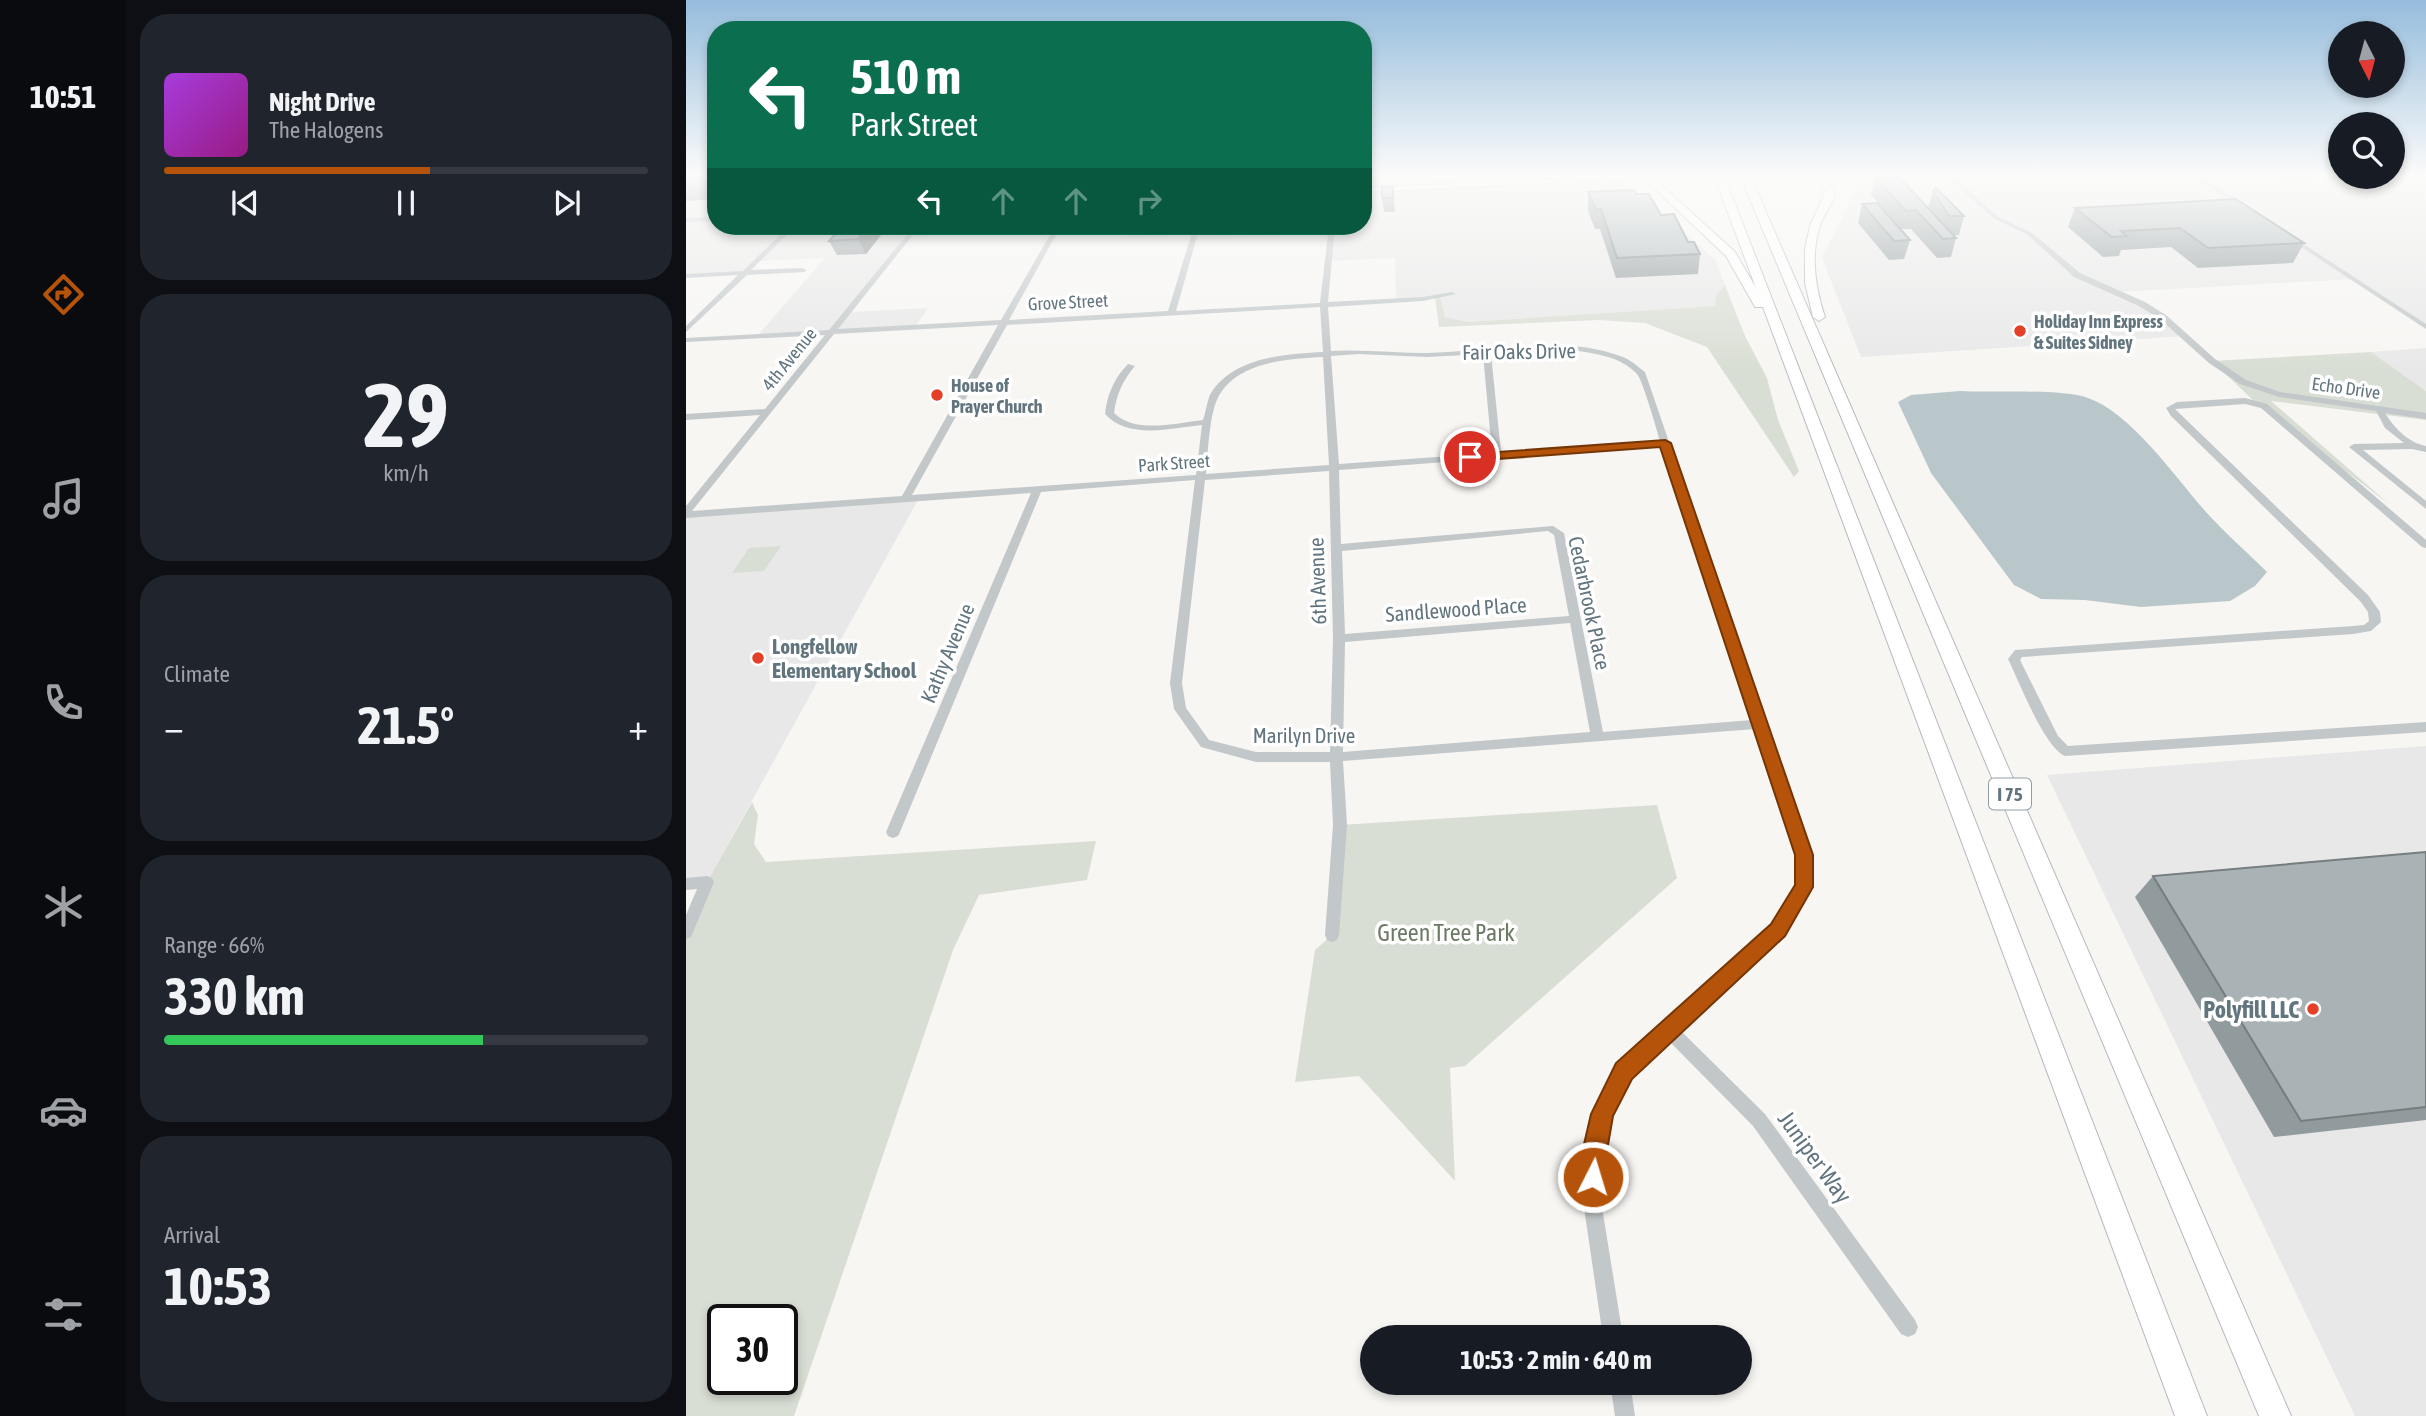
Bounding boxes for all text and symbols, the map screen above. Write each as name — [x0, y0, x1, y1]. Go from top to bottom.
north arrow — [2328, 21, 2404, 98]
map controls — [2328, 21, 2405, 189]
text: 510 m — [850, 48, 961, 104]
icon: left — [735, 49, 826, 140]
text: 10:51 — [30, 78, 96, 115]
text: Night Drive — [269, 87, 376, 117]
text: Park Street — [850, 106, 978, 143]
button: search — [2328, 112, 2405, 189]
text: The Halogens — [269, 117, 383, 143]
icon: left — [911, 182, 949, 220]
icon: ahead — [984, 182, 1022, 220]
icon: ahead — [1057, 182, 1095, 220]
icon: right — [1130, 182, 1168, 220]
icon: previous — [226, 184, 264, 222]
icon: pause — [387, 184, 425, 222]
icon: next — [548, 184, 586, 222]
icon: directions — [39, 270, 88, 319]
street label: Grove Street — [1027, 289, 1109, 315]
place label: Holiday Inn Express & Suites Sidney — [2034, 311, 2163, 353]
street label: 4th Avenue — [757, 323, 821, 395]
marker: Holiday Inn Express & Suites Sidney — [2012, 323, 2028, 339]
street label: Fair Oaks Drive — [1462, 338, 1576, 364]
text: 29 — [363, 362, 449, 466]
street label: Echo Drive — [2310, 373, 2382, 403]
place label: House of Prayer Church — [951, 375, 1043, 417]
marker: House of Prayer Church — [929, 387, 945, 403]
pin — [1440, 427, 1500, 487]
icon: arrive — [1451, 438, 1489, 476]
street label: Park Street — [1137, 450, 1211, 476]
text: km/h — [383, 460, 429, 486]
icon: music — [39, 474, 88, 523]
street label: Cedarbrook Place — [1564, 534, 1616, 672]
street label: 6th Avenue — [1303, 537, 1331, 625]
street label: Sandlewood Place — [1385, 592, 1527, 626]
street label: Kathy Avenue — [915, 600, 979, 706]
place label: Longfellow Elementary School — [772, 634, 917, 682]
marker: Longfellow Elementary School — [750, 650, 766, 666]
text: Climate — [164, 661, 230, 687]
icon: phone — [39, 678, 88, 727]
text: 21.5° — [358, 695, 454, 755]
text: − — [164, 705, 184, 748]
text: + — [628, 705, 648, 748]
street label: Marilyn Drive — [1253, 723, 1355, 747]
road number: I 75 — [1989, 778, 2031, 810]
icon: climate — [39, 882, 88, 931]
park label: Green Tree Park — [1377, 919, 1515, 946]
text: Range · 66% — [164, 932, 264, 958]
text: 330 km — [164, 966, 305, 1026]
place label: Polyfill LLC — [2203, 996, 2299, 1023]
marker: Polyfill LLC — [2305, 1001, 2321, 1017]
icon: car — [39, 1086, 88, 1135]
street label: Juniper Way — [1773, 1106, 1857, 1208]
position arrow — [1556, 1140, 1630, 1214]
text: Arrival — [164, 1222, 220, 1248]
text: 10:53 — [164, 1256, 272, 1316]
icon: filters — [39, 1290, 88, 1339]
speed limit sign: 30 — [707, 1304, 798, 1395]
text: 10:53 · 2 min · 640 m — [1460, 1345, 1652, 1375]

